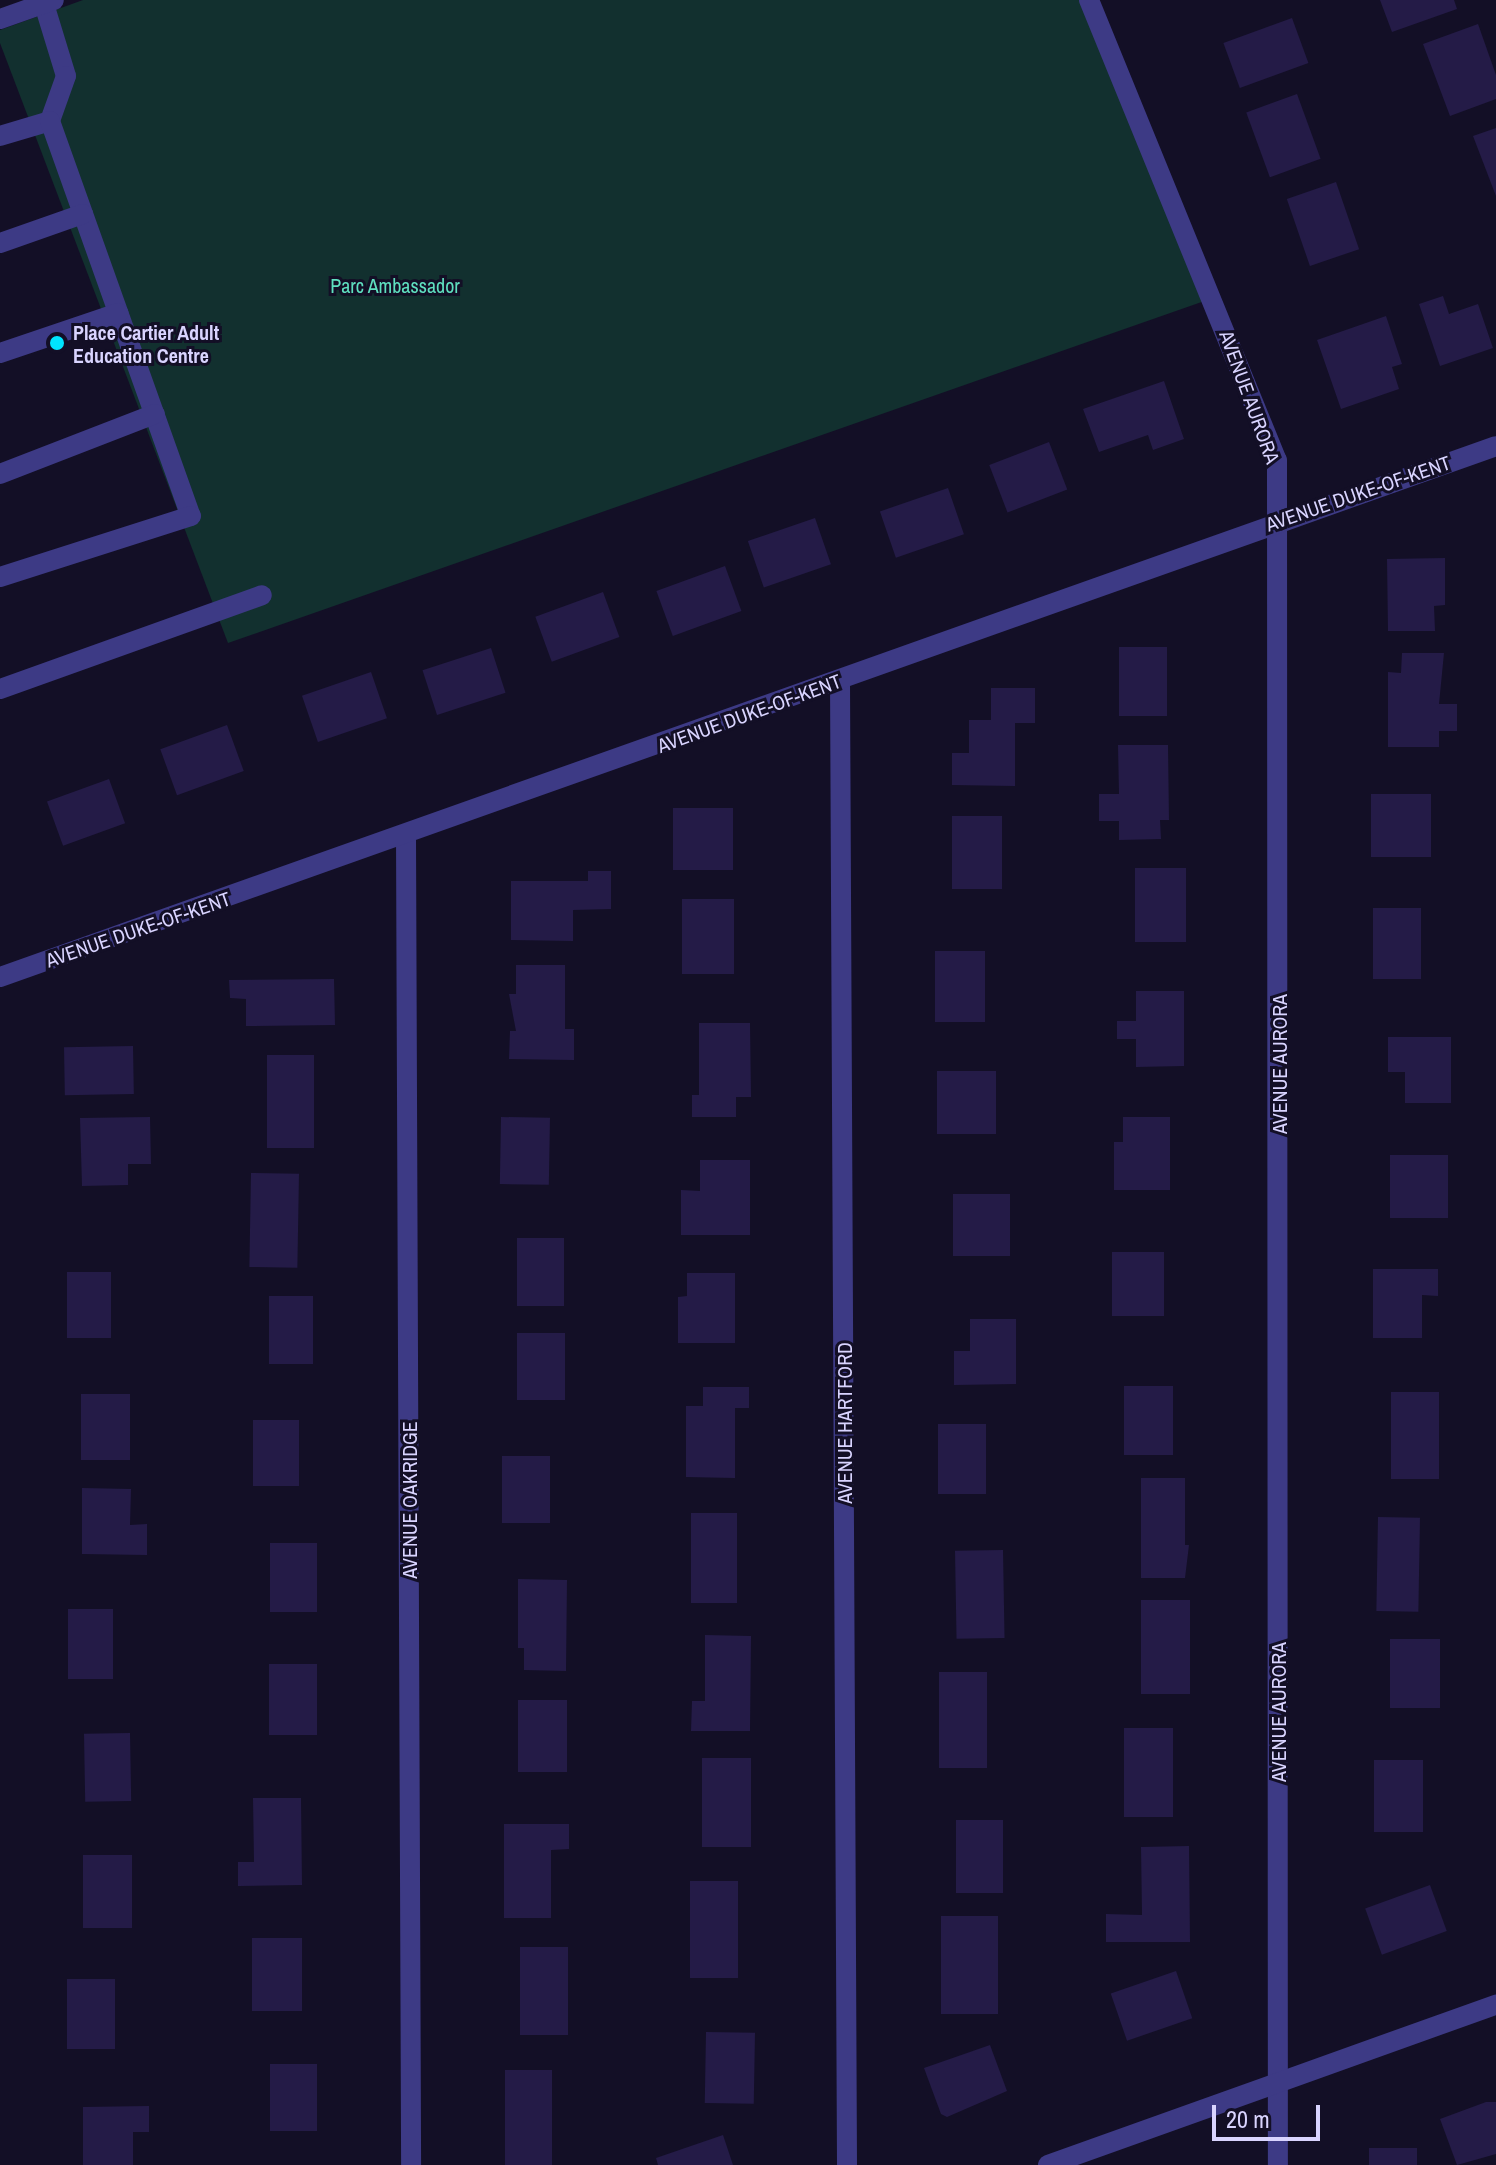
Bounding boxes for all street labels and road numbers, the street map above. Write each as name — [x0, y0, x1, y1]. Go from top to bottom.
street label: AVENUE AURORA — [1215, 327, 1285, 467]
street label: AVENUE DUKE-OF-KENT — [1262, 450, 1454, 536]
street label: AVENUE DUKE-OF-KENT — [654, 669, 844, 757]
street label: AVENUE DUKE-OF-KENT — [42, 886, 234, 972]
street label: AVENUE AURORA — [1267, 994, 1291, 1134]
street label: AVENUE HARTFORD — [832, 1342, 856, 1504]
street label: AVENUE OAKRIDGE — [397, 1421, 421, 1579]
street label: AVENUE AURORA — [1266, 1642, 1290, 1782]

